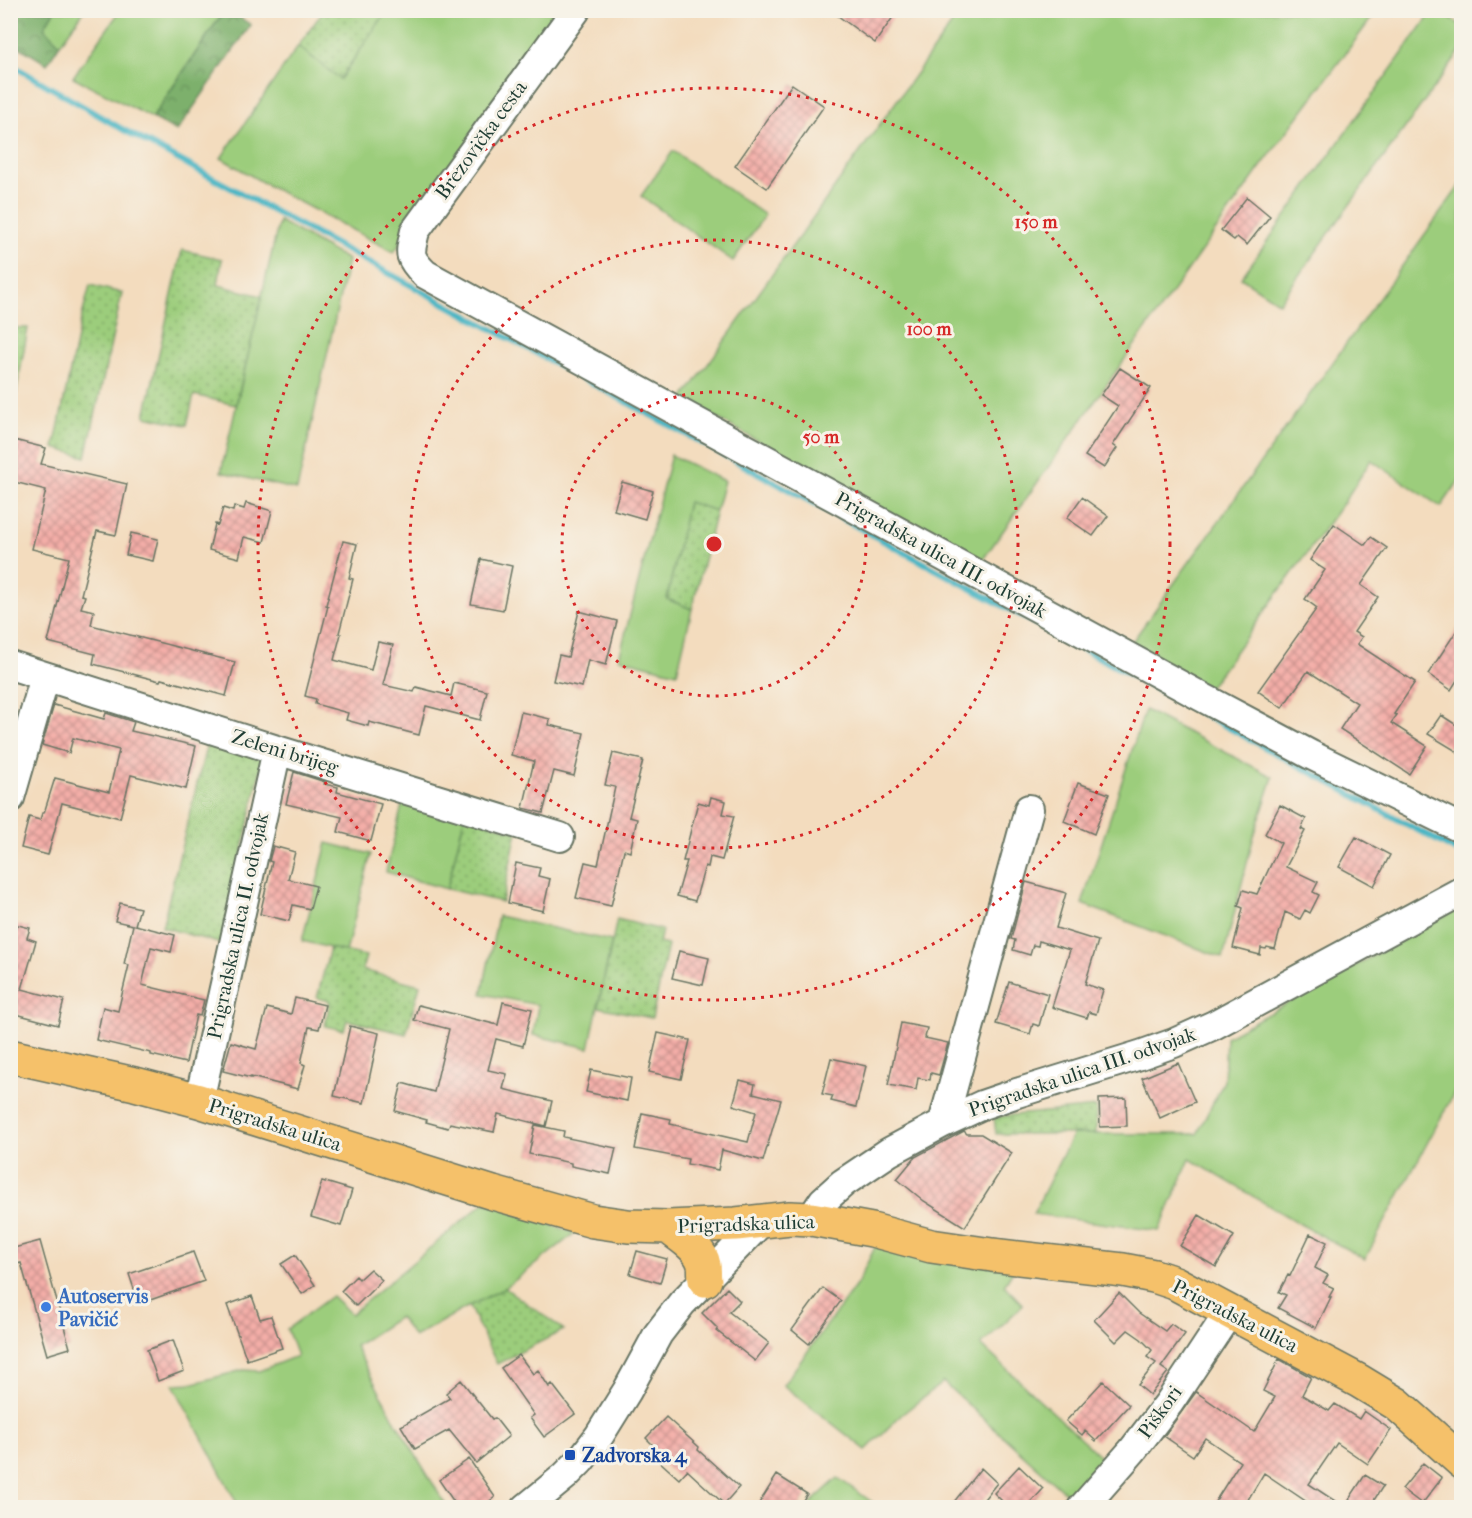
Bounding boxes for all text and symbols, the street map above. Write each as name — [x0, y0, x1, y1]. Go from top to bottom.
street label: Brezovička cesta — [430, 76, 532, 204]
text: 150 m — [1015, 212, 1058, 233]
text: 100 m — [906, 319, 953, 340]
text: 50 m — [803, 427, 840, 448]
street label: Prigradska ulica III. odvojak — [831, 487, 1052, 623]
centre of rings — [704, 534, 724, 554]
street label: Zeleni brijeg — [229, 725, 342, 779]
street label: Prigradska ulica II. odvojak — [203, 810, 273, 1041]
street label: Prigradska ulica III. odvojak — [965, 1022, 1199, 1122]
street label: Prigradska ulica — [206, 1094, 345, 1156]
street label: Prigradska ulica — [677, 1210, 816, 1238]
street label: Prigradska ulica — [1168, 1274, 1302, 1358]
place label: Autoservis Pavičić — [56, 1285, 149, 1331]
marker: Autoservis Pavičić — [39, 1300, 53, 1314]
street label: Piškori — [1133, 1381, 1187, 1443]
place label: Zadvorska 4 — [582, 1444, 688, 1468]
marker: Zadvorska 4 — [563, 1448, 577, 1462]

